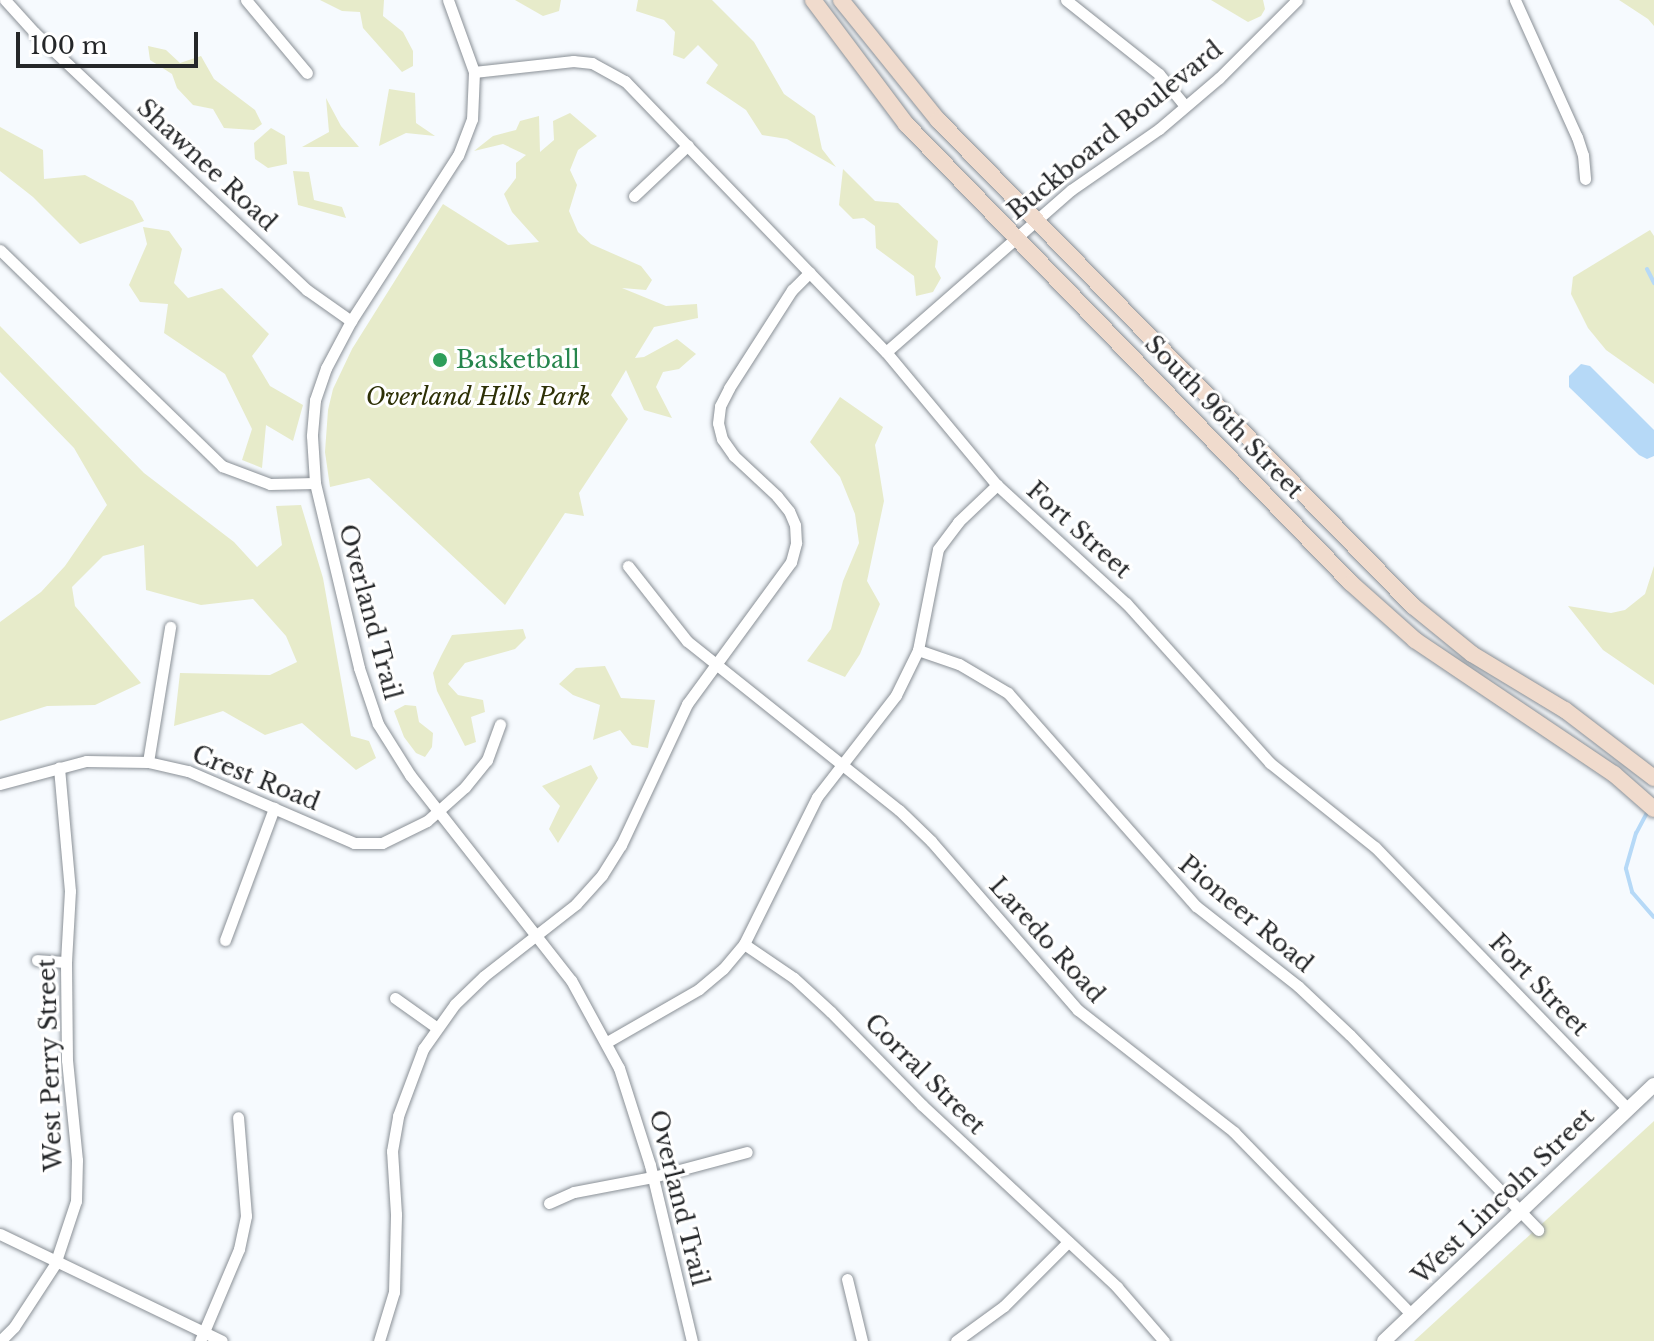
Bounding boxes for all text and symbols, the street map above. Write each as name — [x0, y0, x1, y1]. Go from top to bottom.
scale bar — [20, 16, 202, 66]
text: 100 m — [30, 31, 108, 60]
street label: Buckboard Boulevard — [1002, 35, 1228, 225]
street label: Shawnee Road — [131, 93, 283, 237]
street label: South 96th Street — [1139, 330, 1309, 504]
place label: Basketball — [456, 346, 580, 374]
marker: Basketball — [431, 351, 449, 369]
park label: Overland Hills Park — [365, 383, 591, 411]
street label: Fort Street — [1021, 476, 1137, 584]
street label: Overland Trail — [333, 521, 407, 703]
street label: Crest Road — [188, 739, 324, 817]
street label: Pioneer Road — [1173, 849, 1319, 979]
street label: Laredo Road — [983, 872, 1111, 1008]
street label: Fort Street — [1483, 928, 1595, 1042]
street label: West Perry Street — [32, 958, 68, 1172]
street label: Corral Street — [859, 1008, 991, 1140]
street label: West Lincoln Street — [1406, 1102, 1600, 1290]
street label: Overland Trail — [643, 1107, 715, 1289]

